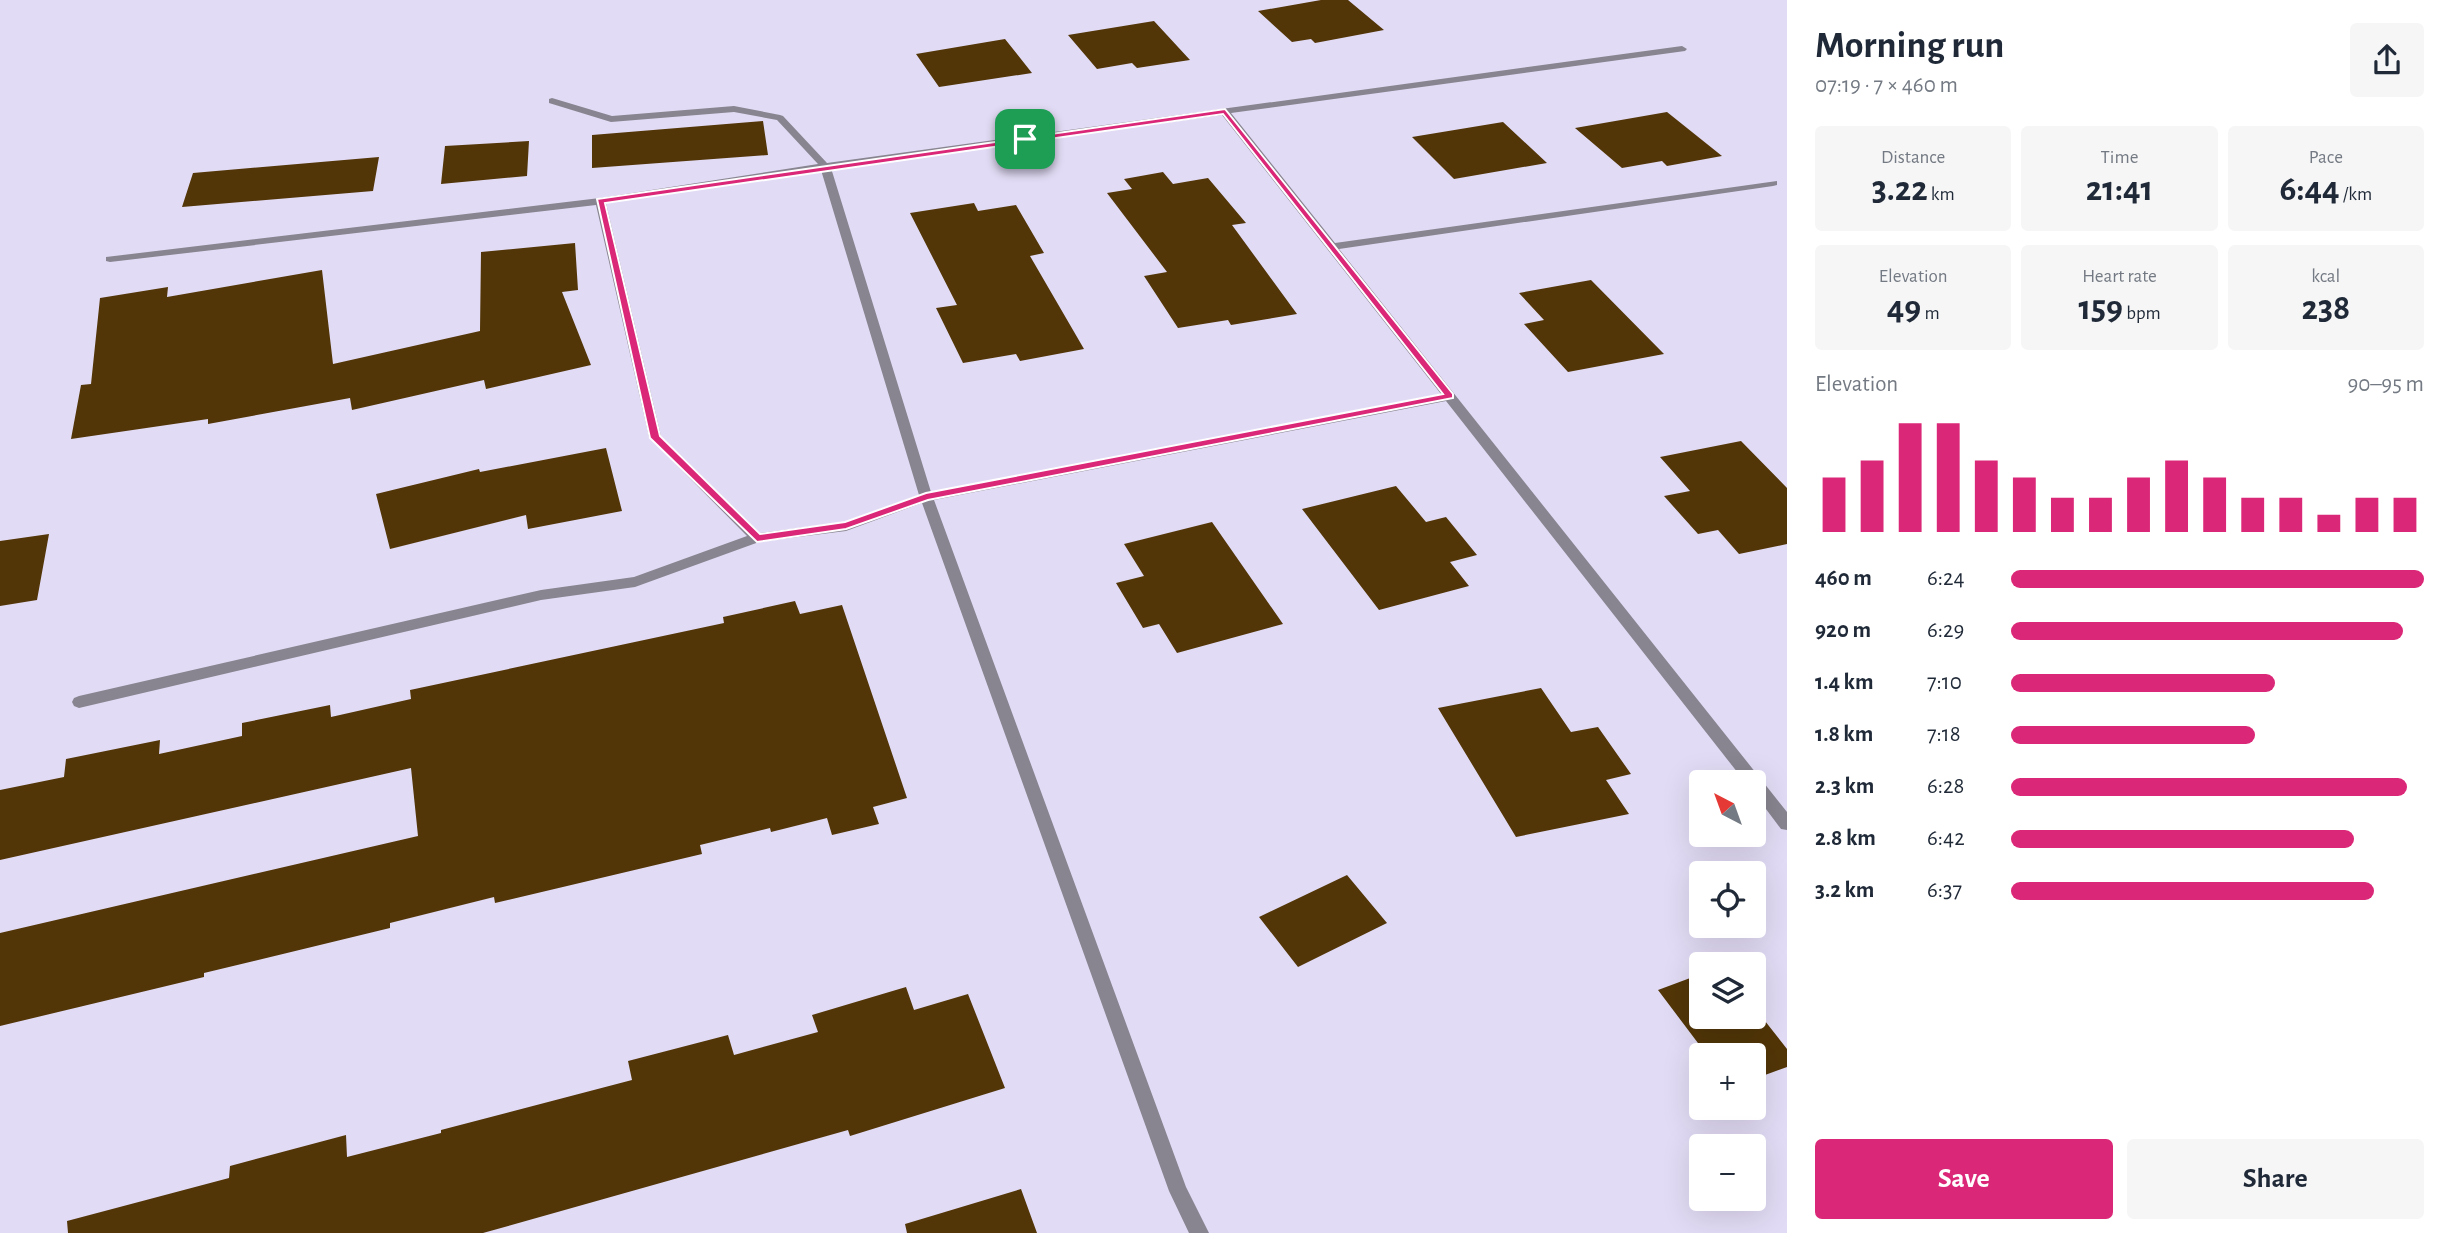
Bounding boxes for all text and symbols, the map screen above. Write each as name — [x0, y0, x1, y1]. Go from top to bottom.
button: share — [2350, 23, 2424, 97]
text: Morning run — [1815, 27, 2004, 65]
text: 07:19 · 7 × 460 m — [1815, 74, 1958, 97]
pin — [995, 109, 1055, 169]
icon: arrive — [1006, 120, 1044, 158]
text: Distance — [1881, 148, 1945, 167]
text: Time — [2101, 148, 2138, 167]
text: Pace — [2309, 148, 2343, 167]
text: 3.22 — [1872, 172, 1928, 207]
text: 21:41 — [2086, 172, 2153, 207]
text: 6:44 — [2280, 172, 2340, 207]
text: km — [1928, 185, 1955, 204]
text: /km — [2340, 185, 2372, 204]
text: Elevation — [1879, 267, 1948, 286]
text: Heart rate — [2082, 267, 2157, 286]
text: kcal — [2311, 267, 2340, 286]
text: 49 — [1887, 291, 1921, 326]
text: 159 — [2078, 291, 2123, 326]
text: 238 — [2301, 291, 2350, 326]
text: m — [1921, 304, 1940, 323]
text: bpm — [2123, 304, 2161, 323]
text: Elevation — [1815, 373, 1898, 396]
text: 90–95 m — [2347, 373, 2424, 396]
text: 460 m — [1815, 567, 1872, 590]
text: 6:24 — [1927, 567, 1965, 590]
text: 920 m — [1815, 619, 1871, 642]
text: 6:29 — [1927, 619, 1964, 642]
text: 1.4 km — [1815, 671, 1874, 694]
text: 7:10 — [1927, 671, 1962, 694]
text: 1.8 km — [1815, 723, 1873, 746]
text: 7:18 — [1927, 723, 1961, 746]
north arrow — [1689, 770, 1766, 847]
map controls — [1689, 770, 1766, 1211]
text: 2.3 km — [1815, 775, 1874, 798]
text: 6:28 — [1927, 775, 1964, 798]
text: 2.8 km — [1815, 827, 1876, 850]
text: 6:42 — [1927, 827, 1965, 850]
button: locate — [1689, 861, 1766, 938]
text: 3.2 km — [1815, 879, 1874, 902]
text: 6:37 — [1927, 879, 1962, 902]
button: layers — [1689, 952, 1766, 1029]
button: + — [1689, 1043, 1766, 1120]
button: − — [1689, 1134, 1766, 1211]
button: Save — [1815, 1139, 2113, 1219]
button: Share — [2127, 1139, 2424, 1219]

